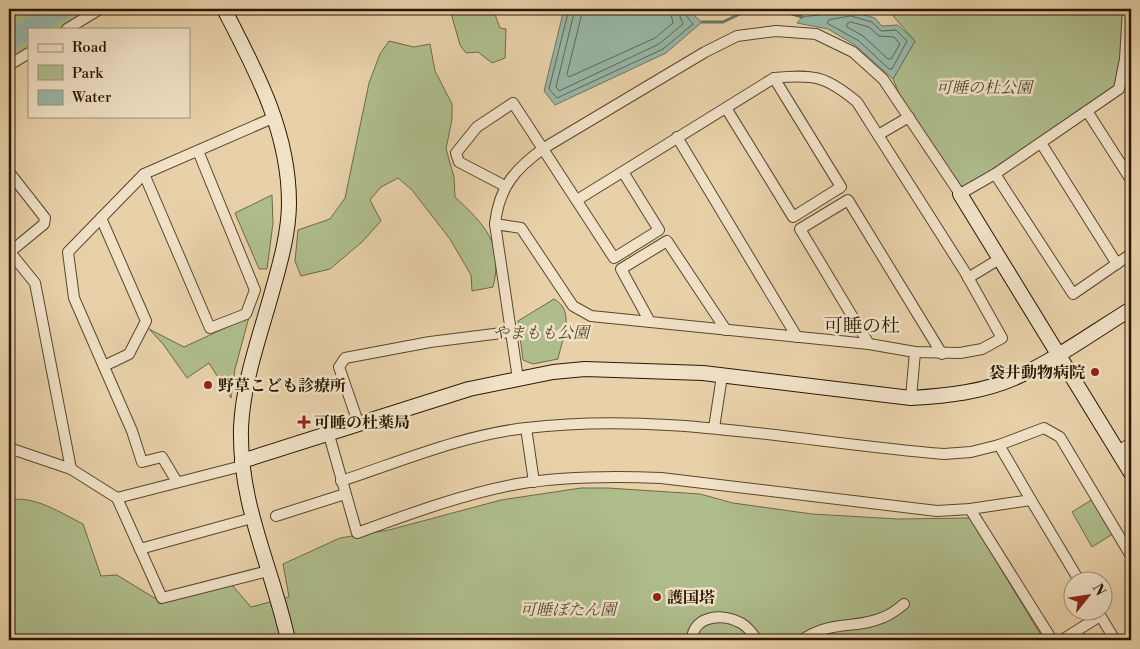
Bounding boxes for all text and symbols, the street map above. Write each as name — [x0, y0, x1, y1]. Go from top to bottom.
legend — [28, 28, 190, 118]
text: Road — [72, 38, 107, 57]
text: Park — [72, 64, 104, 83]
park label: 可睡の杜公園 — [936, 78, 1035, 98]
text: Water — [71, 88, 112, 107]
district label: 可睡の杜 — [824, 314, 900, 338]
park label: やまもも公園 — [493, 323, 592, 343]
place label: 袋井動物病院 — [989, 363, 1085, 383]
marker: 袋井動物病院 — [1089, 366, 1101, 378]
place label: 野草こども診療所 — [218, 376, 346, 396]
marker: 野草こども診療所 — [202, 379, 214, 391]
place label: 可睡の杜薬局 — [314, 413, 410, 433]
marker: 可睡の杜薬局 — [298, 416, 310, 428]
north arrow — [1062, 572, 1112, 622]
text: N — [1088, 581, 1109, 599]
place label: 護国塔 — [667, 588, 715, 608]
marker: 護国塔 — [651, 591, 663, 603]
park label: 可睡ぼたん園 — [520, 600, 619, 620]

